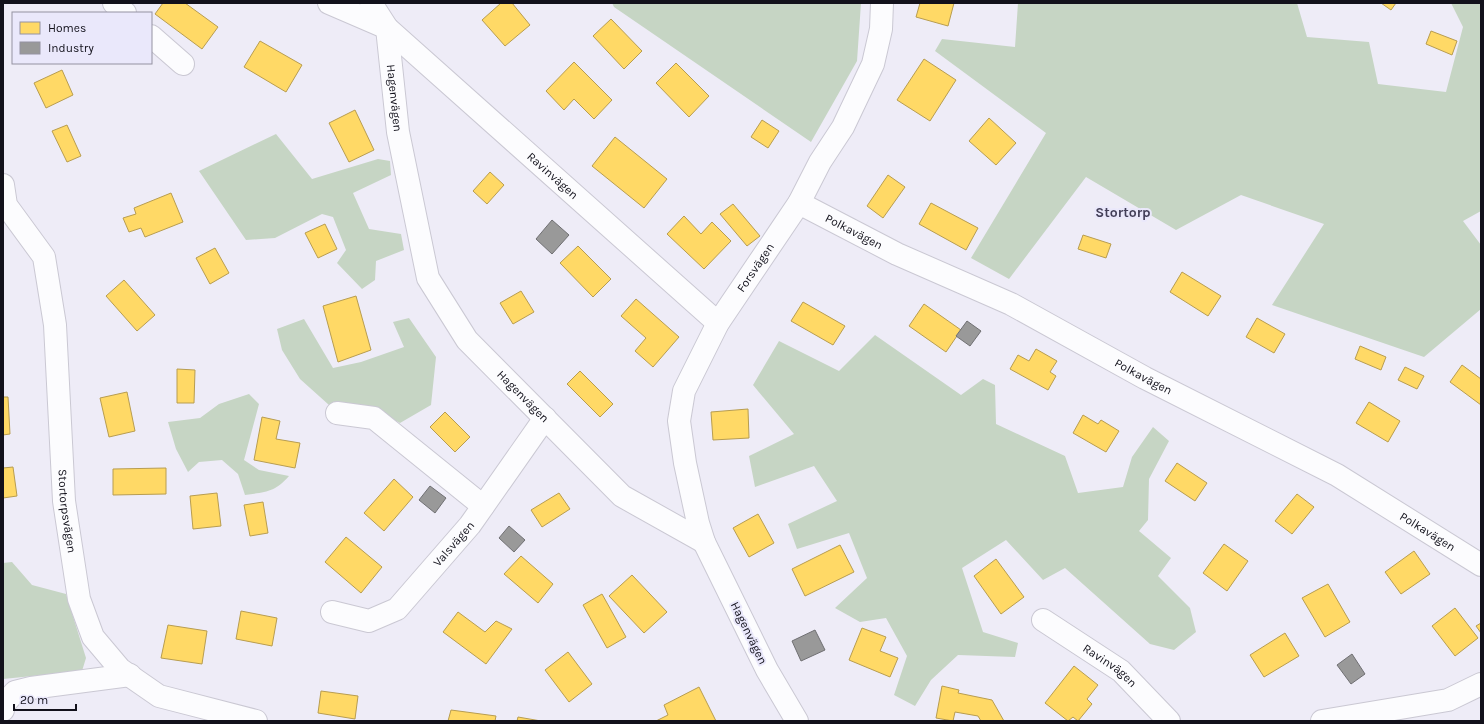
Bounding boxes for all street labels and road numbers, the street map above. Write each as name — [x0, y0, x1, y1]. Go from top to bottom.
street label: Hagenvägen — [384, 64, 405, 132]
street label: Ravinvägen — [524, 149, 581, 202]
street label: Polkavägen — [823, 211, 885, 252]
street label: Forsvägen — [734, 240, 777, 295]
street label: Polkavägen — [1112, 356, 1174, 397]
street label: Hagenvägen — [494, 367, 552, 425]
street label: Stortorpsvägen — [55, 469, 79, 554]
street label: Polkavägen — [1397, 509, 1458, 554]
street label: Valsvägen — [430, 518, 477, 569]
street label: Hagenvägen — [728, 600, 770, 666]
street label: Ravinvägen — [1080, 641, 1140, 690]

